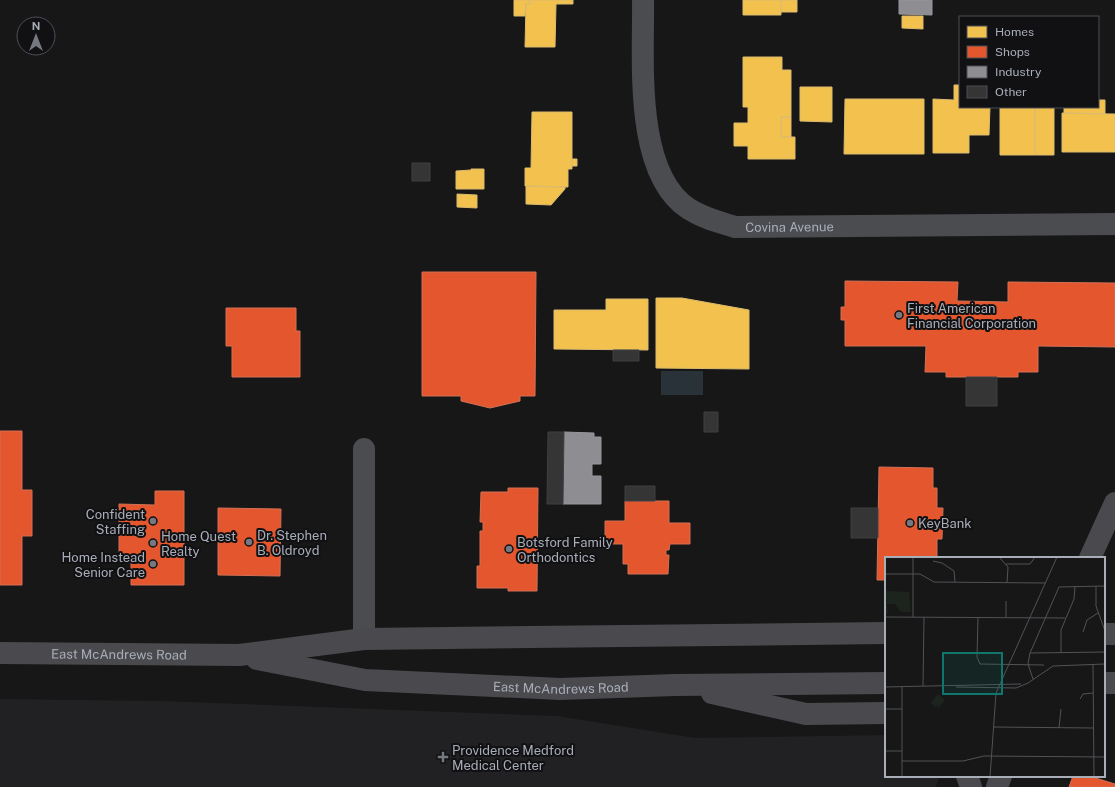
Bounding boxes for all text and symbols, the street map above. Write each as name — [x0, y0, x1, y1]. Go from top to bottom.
north arrow — [16, 16, 56, 56]
legend — [959, 16, 1099, 108]
text: N — [32, 20, 40, 32]
text: Homes — [995, 25, 1034, 39]
text: Shops — [995, 45, 1030, 59]
text: Industry — [995, 65, 1042, 79]
text: Other — [995, 85, 1027, 99]
street label: Covina Avenue — [745, 219, 834, 235]
place label: First American Financial Corporation — [907, 301, 1036, 331]
marker: First American Financial Corporation — [894, 310, 904, 320]
place label: Confident Staffing — [86, 507, 145, 537]
marker: Confident Staffing — [148, 516, 158, 526]
place label: KeyBank — [918, 516, 971, 531]
marker: KeyBank — [905, 518, 915, 528]
place label: Dr. Stephen B. Oldroyd — [257, 528, 327, 558]
place label: Home Quest Realty — [161, 529, 236, 559]
place label: Botsford Family Orthodontics — [517, 535, 613, 565]
marker: Dr. Stephen B. Oldroyd — [244, 537, 254, 547]
marker: Home Quest Realty — [148, 538, 158, 548]
marker: Botsford Family Orthodontics — [504, 544, 514, 554]
place label: Home Instead Senior Care — [61, 550, 145, 580]
inset map — [885, 557, 1105, 777]
marker: Home Instead Senior Care — [148, 559, 158, 569]
street label: East McAndrews Road — [51, 646, 187, 663]
street label: East McAndrews Road — [493, 679, 629, 697]
place label: Providence Medford Medical Center — [452, 743, 574, 773]
marker: Providence Medford Medical Center — [437, 751, 449, 763]

